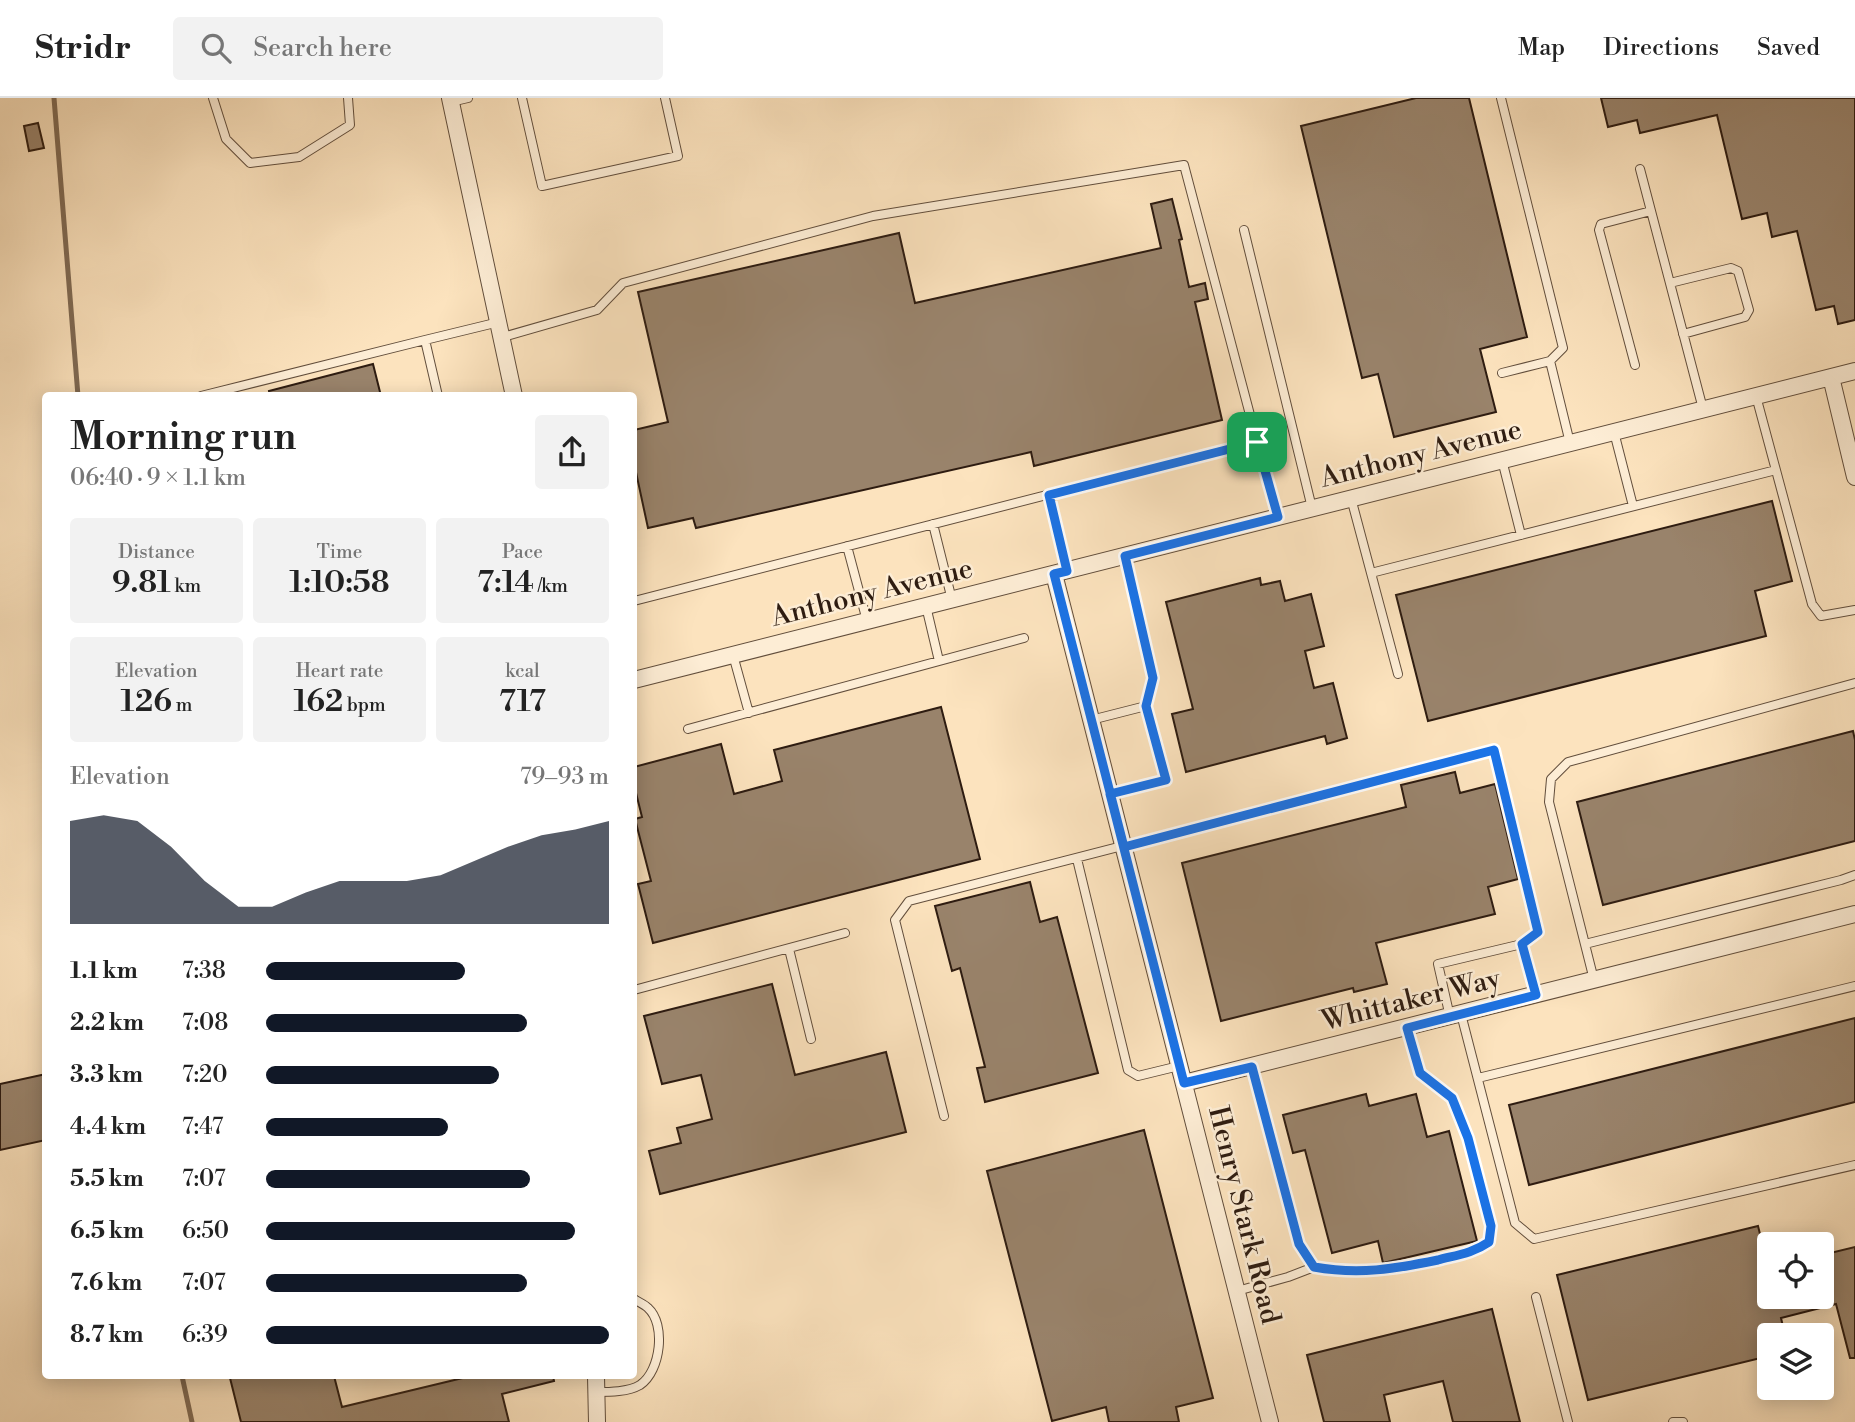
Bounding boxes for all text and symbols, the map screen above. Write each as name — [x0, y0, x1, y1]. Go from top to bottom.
search box — [173, 17, 663, 80]
text: Stridr — [35, 28, 131, 69]
icon: search — [197, 29, 235, 67]
text: Search here — [253, 32, 392, 64]
text: Map — [1518, 33, 1565, 63]
text: Directions — [1603, 33, 1719, 63]
text: Saved — [1757, 33, 1820, 63]
pin — [1227, 412, 1287, 472]
street label: Anthony Avenue — [1316, 412, 1526, 496]
text: Morning run — [70, 414, 296, 461]
button: share — [535, 415, 609, 489]
icon: arrive — [1238, 423, 1276, 461]
text: 06:40 · 9 × 1.1 km — [70, 464, 246, 492]
text: Distance — [118, 540, 195, 564]
text: Time — [317, 540, 362, 564]
text: Pace — [502, 540, 543, 564]
street label: Anthony Avenue — [767, 551, 977, 635]
text: 9.81 — [112, 564, 171, 602]
text: 1:10:58 — [289, 564, 390, 602]
text: 7:14 — [477, 564, 534, 602]
text: km — [171, 574, 201, 598]
text: /km — [534, 574, 568, 598]
text: Elevation — [115, 659, 198, 683]
text: Heart rate — [296, 659, 383, 683]
text: kcal — [505, 659, 540, 683]
text: 126 — [121, 683, 172, 721]
text: 162 — [293, 683, 343, 721]
text: 717 — [499, 683, 546, 721]
text: m — [172, 693, 192, 717]
text: bpm — [343, 693, 386, 717]
text: Elevation — [70, 763, 170, 791]
text: 79–93 m — [520, 763, 609, 791]
text: 1.1 km — [70, 957, 138, 985]
text: 7:38 — [182, 957, 226, 985]
street label: Whittaker Way — [1317, 961, 1504, 1039]
text: 2.2 km — [70, 1009, 144, 1037]
text: 7:08 — [182, 1009, 228, 1037]
text: 3.3 km — [70, 1061, 143, 1089]
text: 7:20 — [182, 1061, 227, 1089]
street label: Henry Stark Road — [1200, 1102, 1288, 1328]
text: 4.4 km — [70, 1113, 146, 1141]
text: 7:47 — [182, 1113, 223, 1141]
text: 5.5 km — [70, 1165, 144, 1193]
text: 7:07 — [182, 1165, 226, 1193]
text: 6.5 km — [70, 1217, 144, 1245]
text: 6:50 — [182, 1217, 229, 1245]
map controls — [1757, 1232, 1834, 1400]
button: locate — [1757, 1232, 1834, 1309]
text: 7.6 km — [70, 1269, 142, 1297]
text: 7:07 — [182, 1269, 226, 1297]
text: 8.7 km — [70, 1321, 143, 1349]
text: 6:39 — [182, 1321, 228, 1349]
button: layers — [1757, 1323, 1834, 1400]

